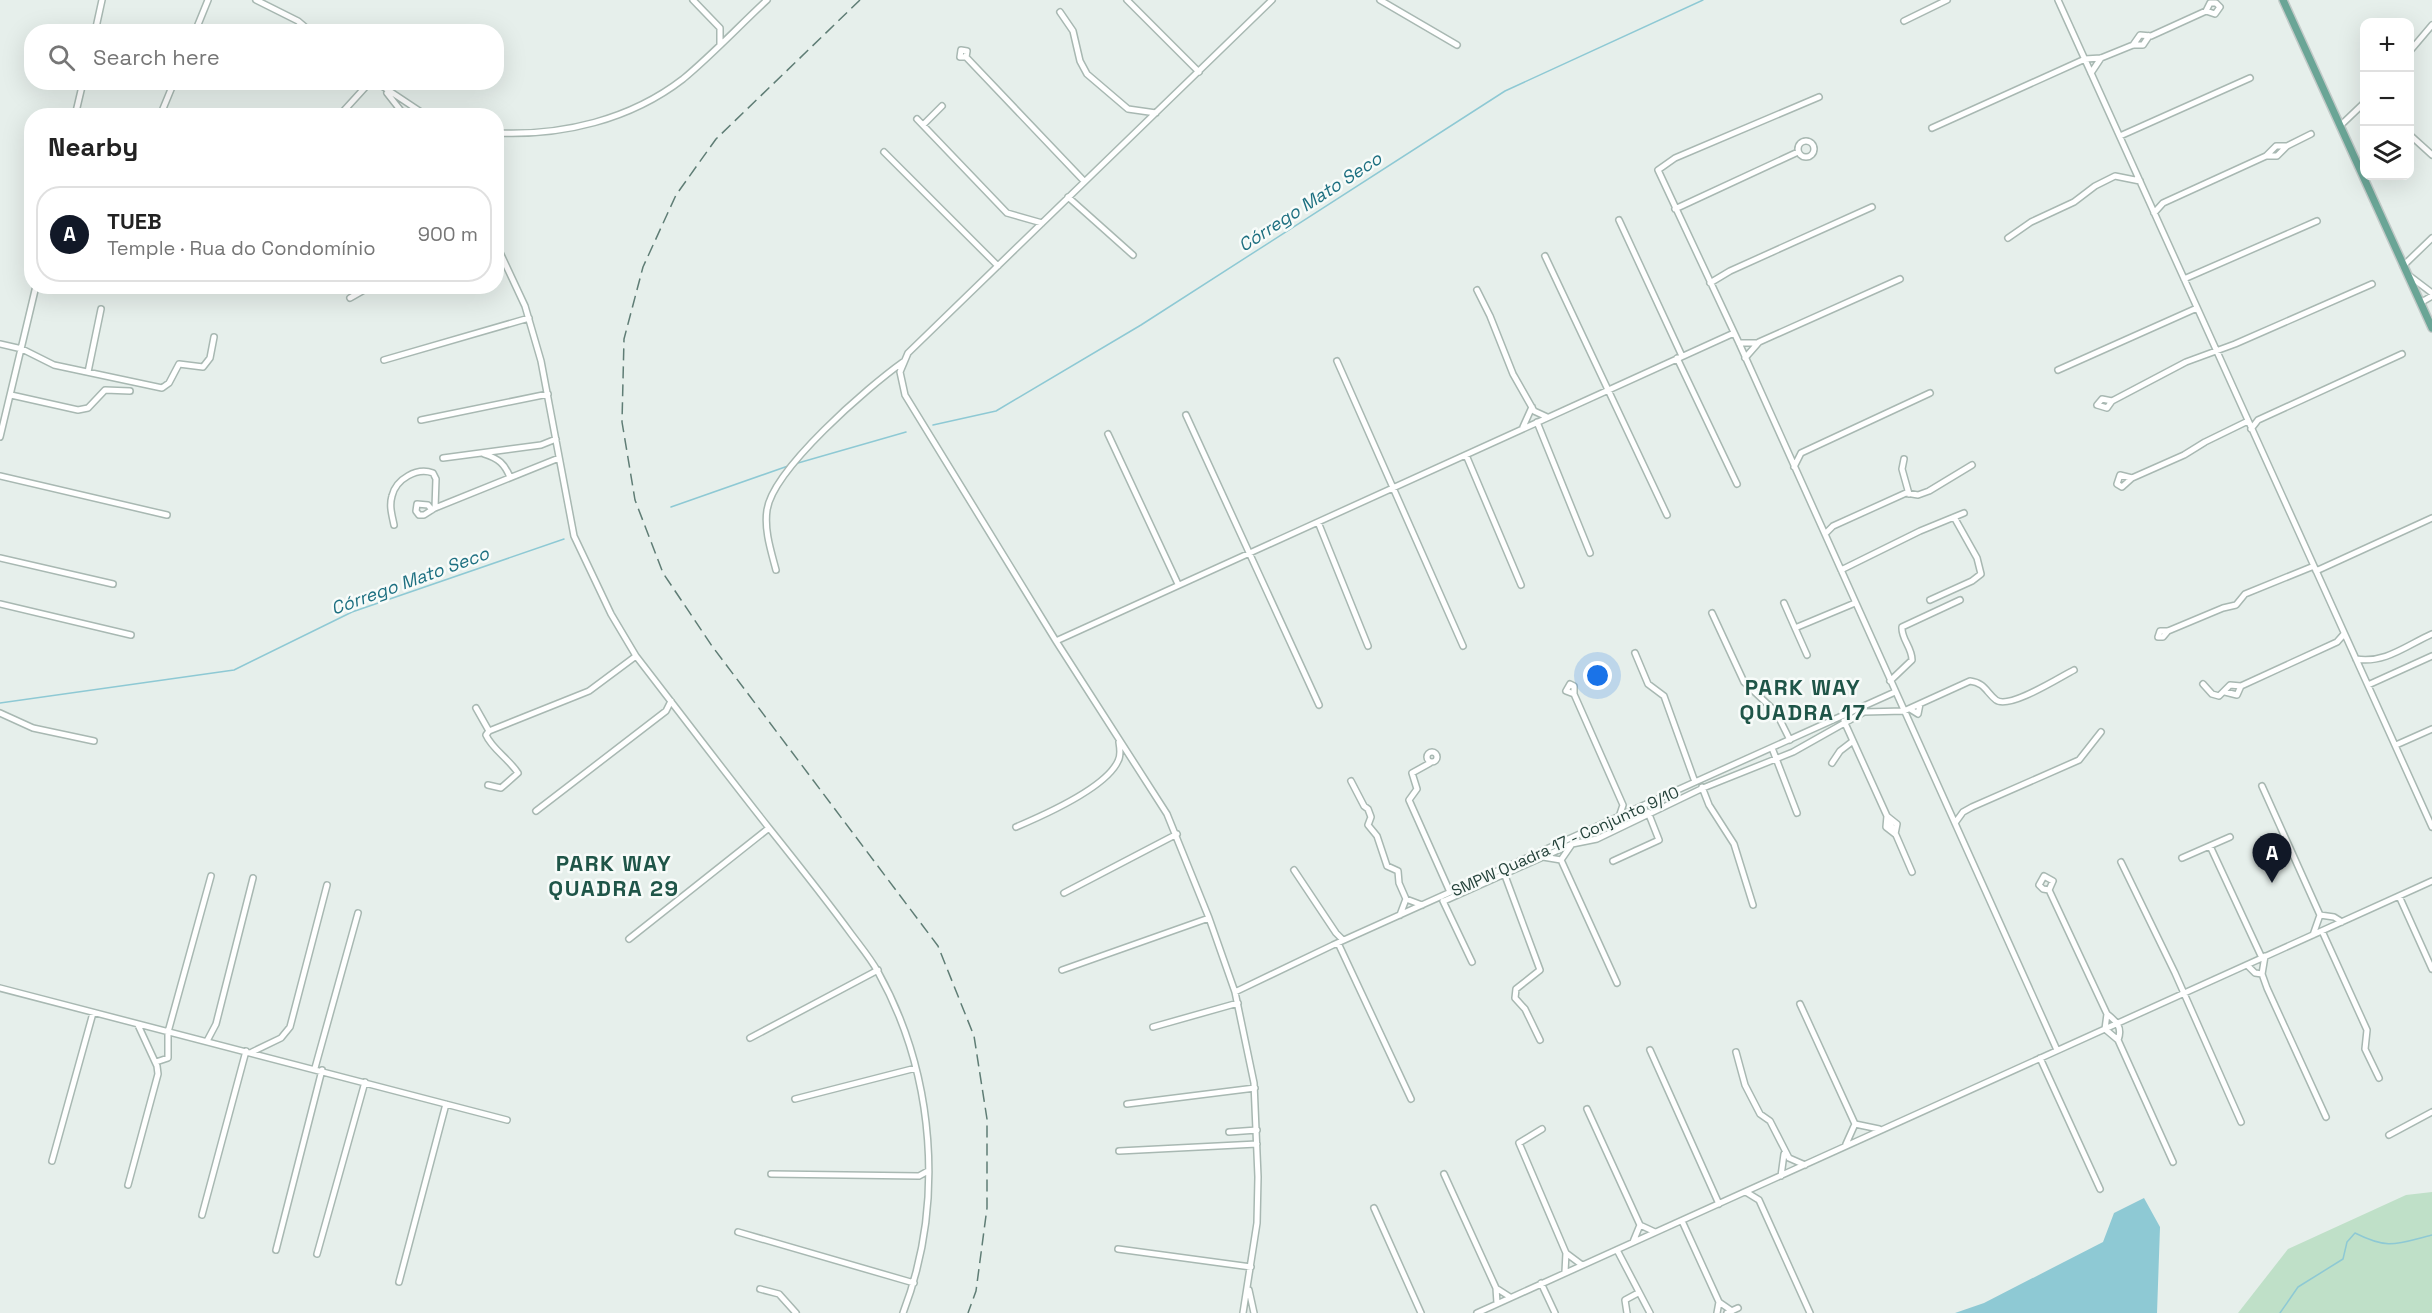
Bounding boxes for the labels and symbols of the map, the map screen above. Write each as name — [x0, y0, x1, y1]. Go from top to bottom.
water label: Córrego Mato Seco — [1234, 146, 1387, 257]
water label: Córrego Mato Seco — [328, 541, 493, 620]
your location — [1583, 661, 1612, 690]
district label: PARK WAY QUADRA 17 — [1740, 673, 1866, 726]
street label: SMPW Quadra 17 - Conjunto 9/10 — [1448, 782, 1682, 901]
pin: A — [2252, 834, 2292, 883]
district label: PARK WAY QUADRA 29 — [548, 849, 680, 902]

